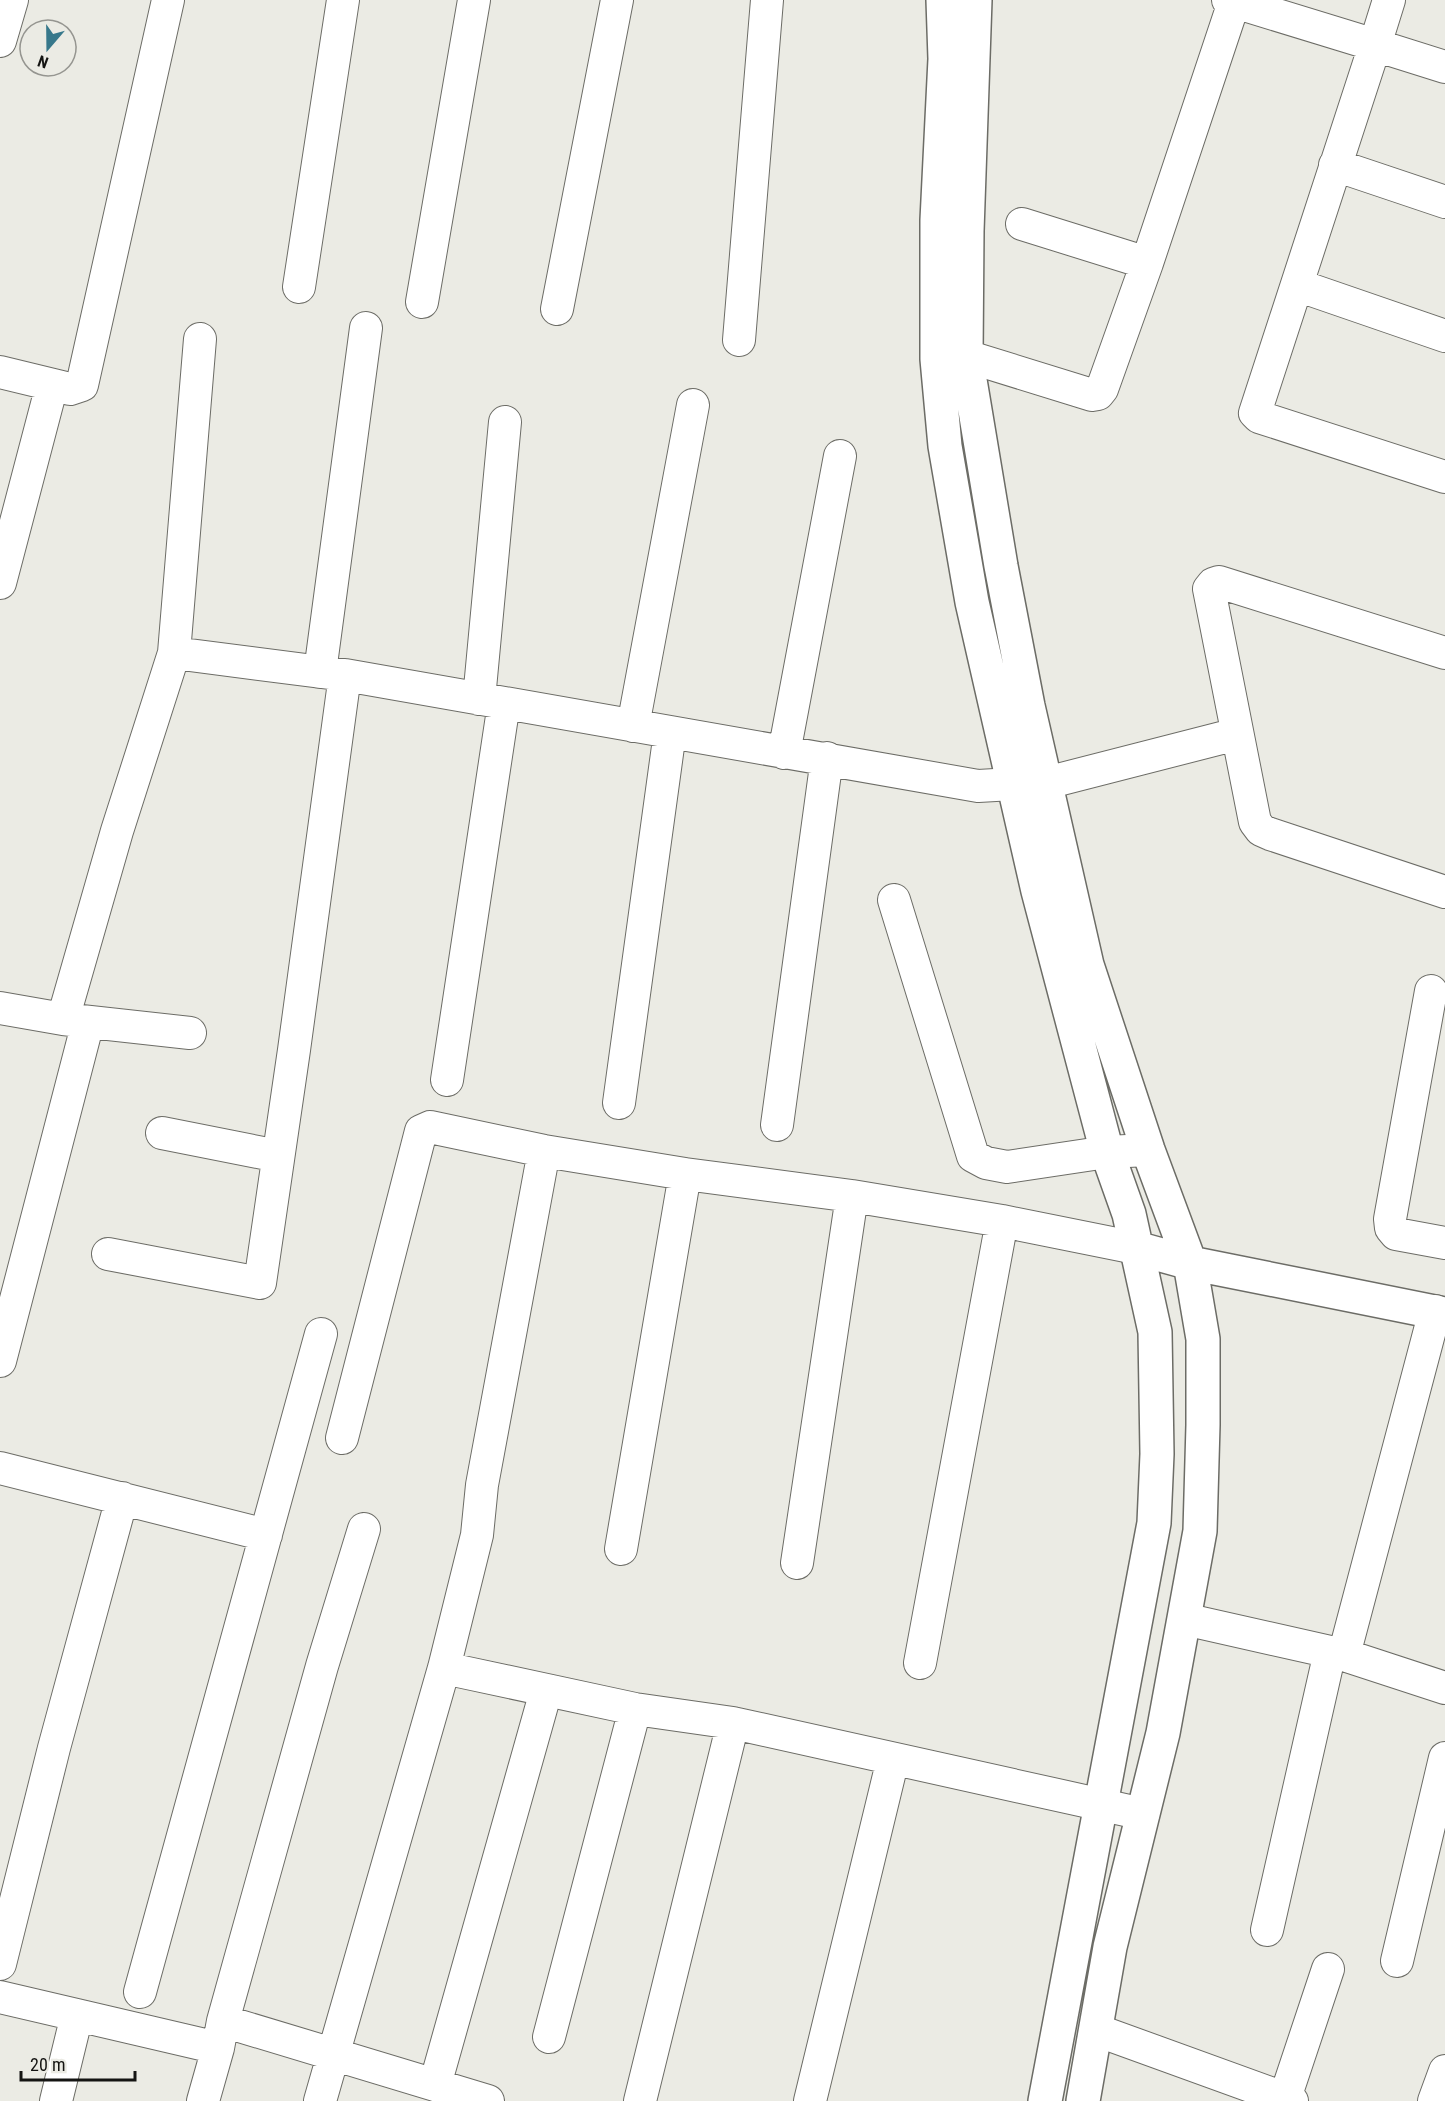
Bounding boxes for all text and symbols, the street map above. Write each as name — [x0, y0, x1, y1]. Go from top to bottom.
north arrow — [18, 18, 78, 78]
text: N — [35, 51, 51, 72]
scale bar — [21, 2044, 135, 2082]
text: 20 m — [30, 2054, 65, 2075]

